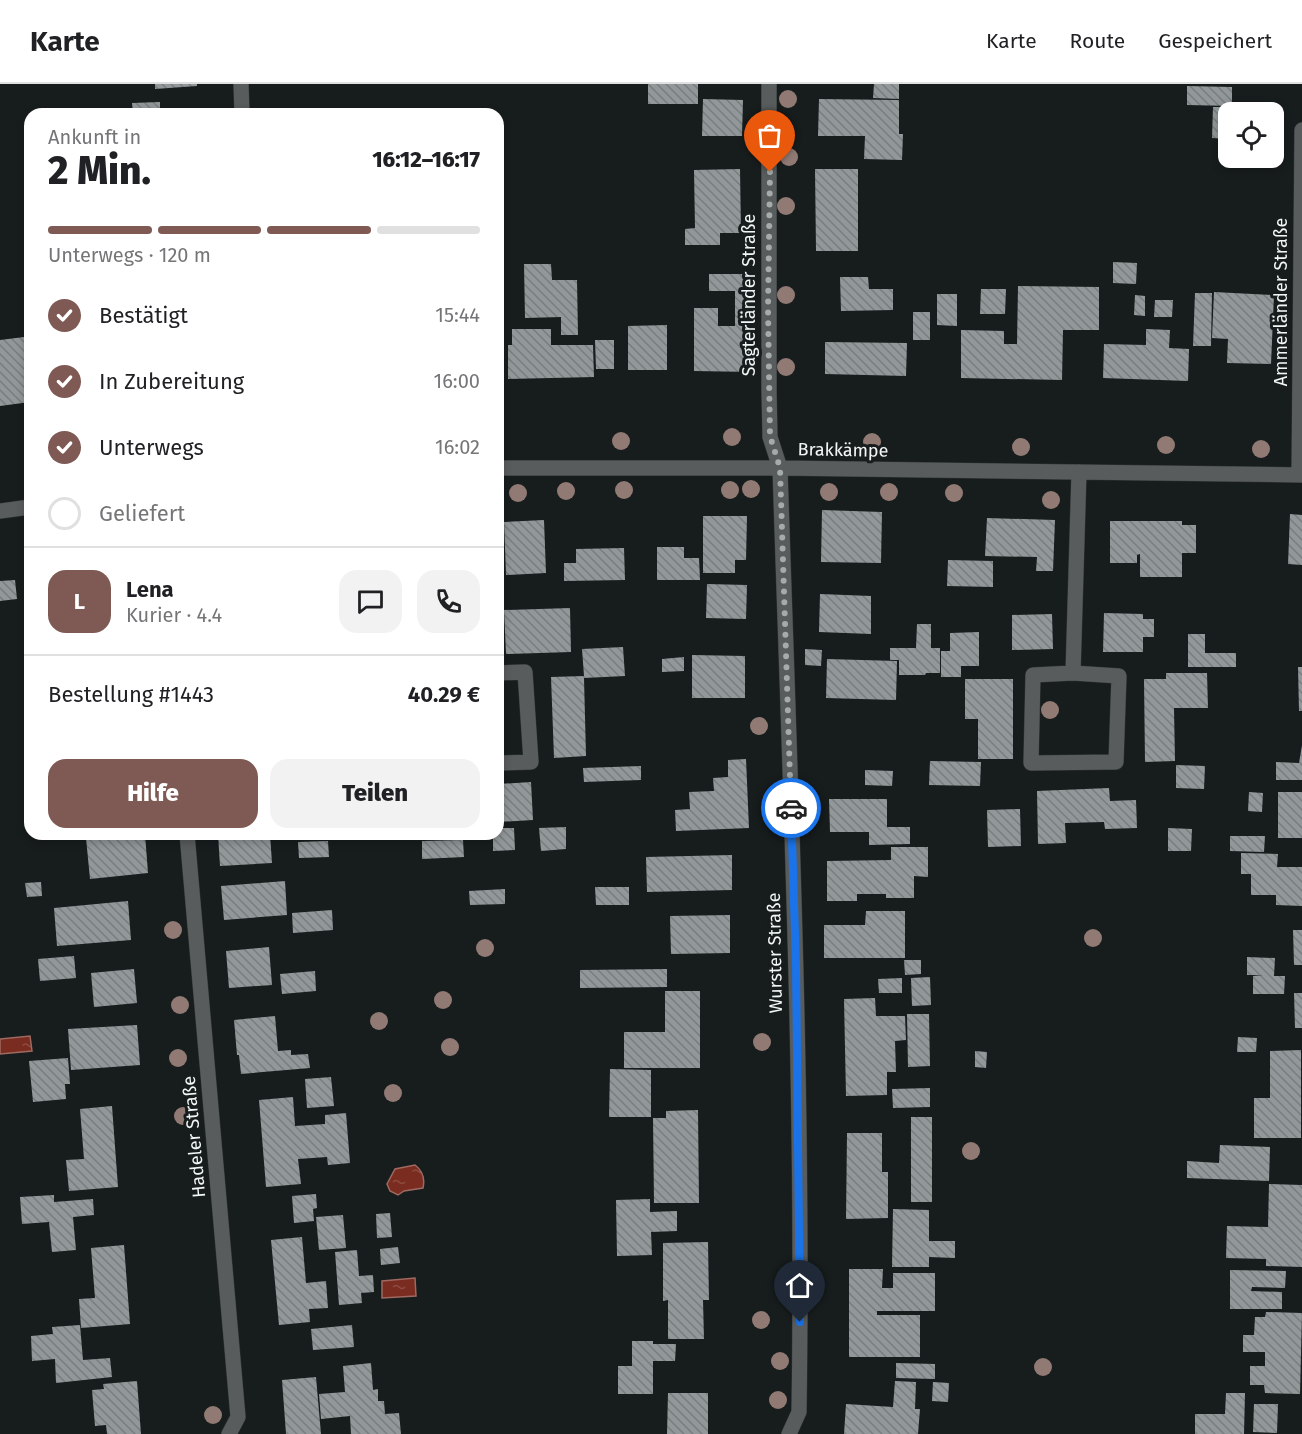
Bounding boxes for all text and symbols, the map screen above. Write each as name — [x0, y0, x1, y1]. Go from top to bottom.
text: Karte — [30, 25, 100, 58]
text: Karte — [986, 28, 1037, 54]
text: Route — [1070, 28, 1125, 54]
text: Gespeichert — [1158, 28, 1272, 54]
map controls — [1218, 102, 1284, 168]
button: locate — [1218, 102, 1284, 168]
pin — [744, 110, 795, 172]
icon: bag — [753, 119, 786, 152]
text: Ankunft in — [48, 125, 141, 149]
text: 16:12–16:17 — [372, 146, 480, 173]
text: 2 Min. — [48, 148, 151, 194]
street label: Sagterländer Straße — [738, 214, 760, 376]
street label: Ammerländer Straße — [1270, 218, 1292, 386]
text: Unterwegs · 120 m — [48, 243, 211, 267]
icon: check — [48, 299, 81, 332]
text: Bestätigt — [99, 302, 188, 329]
text: 15:44 — [435, 303, 480, 327]
icon: check — [48, 365, 81, 398]
text: In Zubereitung — [99, 368, 244, 395]
text: 16:00 — [434, 369, 480, 393]
icon: check — [48, 431, 81, 464]
text: Unterwegs — [99, 434, 204, 461]
text: 16:02 — [435, 435, 480, 459]
street label: Brakkämpe — [797, 438, 889, 462]
text: Geliefert — [99, 500, 185, 527]
button: chat — [339, 570, 402, 633]
button: phone — [417, 570, 480, 633]
text: Lena — [126, 576, 174, 603]
text: L — [74, 588, 85, 615]
text: Kurier · 4.4 — [126, 603, 222, 627]
text: Bestellung #1443 — [48, 681, 214, 708]
text: 40.29 € — [408, 681, 480, 708]
button: Hilfe — [48, 759, 258, 828]
button: Teilen — [270, 759, 480, 828]
courier — [761, 778, 821, 838]
icon: car — [775, 792, 808, 825]
street label: Wurster Straße — [763, 892, 787, 1014]
street label: Hadeler Straße — [178, 1075, 210, 1199]
pin — [774, 1260, 825, 1322]
icon: home — [783, 1269, 816, 1302]

